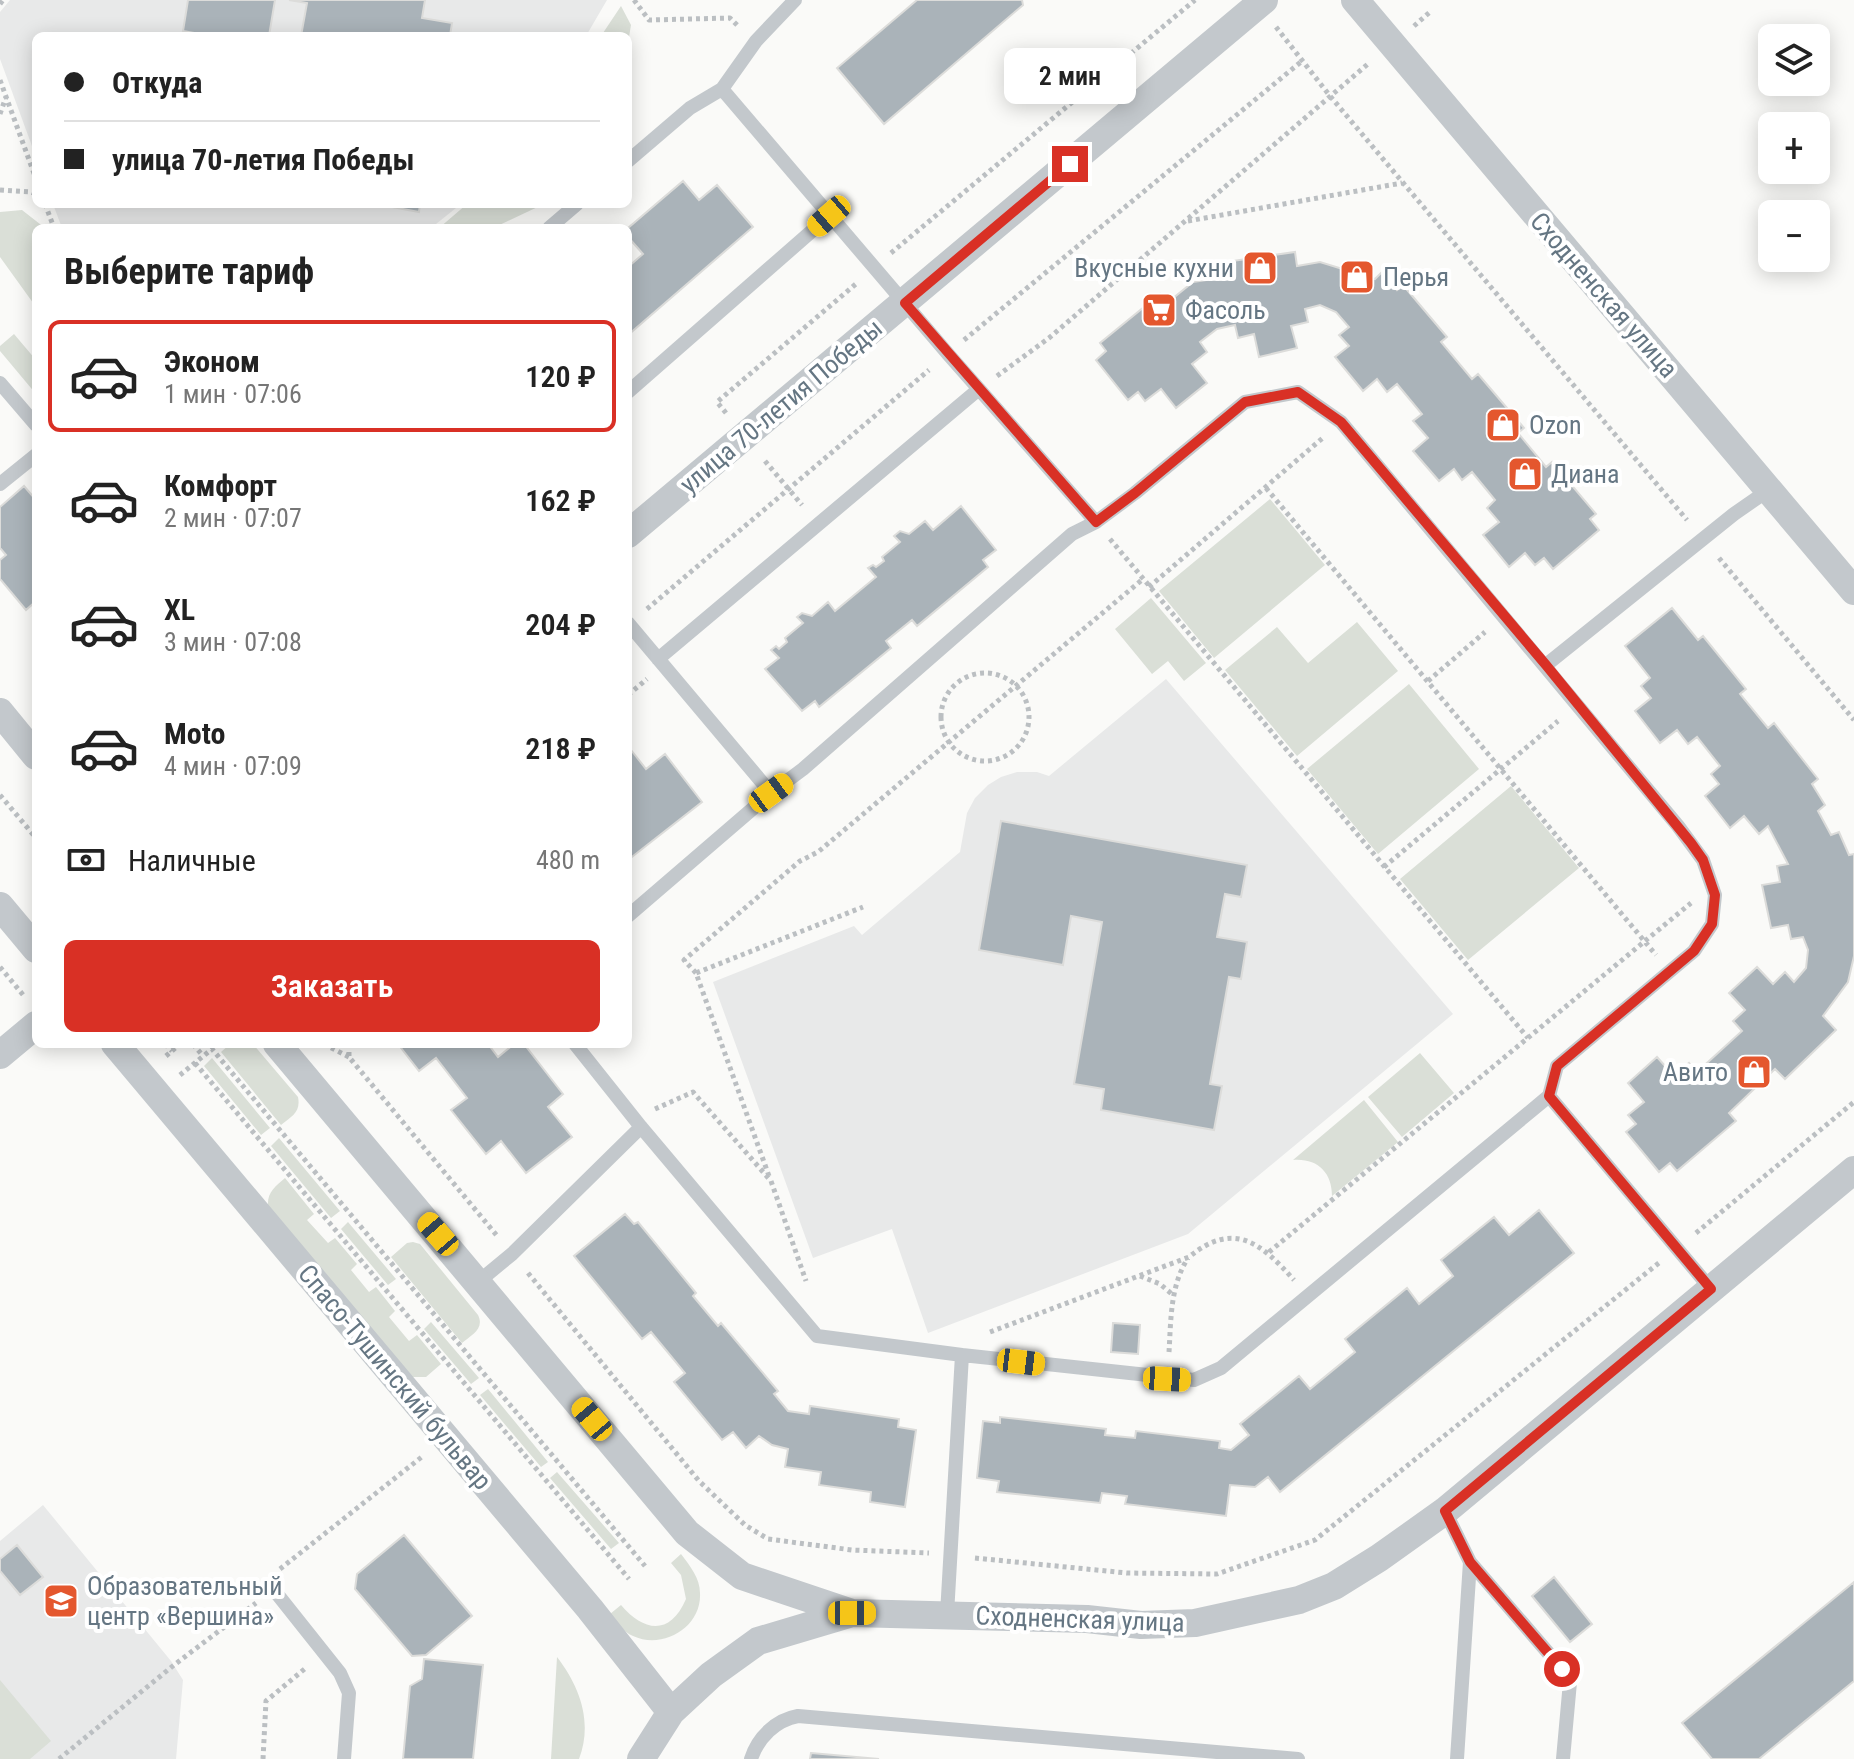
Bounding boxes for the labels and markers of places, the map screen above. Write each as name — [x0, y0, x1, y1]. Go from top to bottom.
shop icon: Вкусные кухни — [1241, 249, 1279, 287]
place label: Вкусные кухни — [1074, 253, 1234, 283]
shop icon: Перья — [1338, 258, 1376, 296]
place label: Перья — [1383, 262, 1449, 292]
supermarket icon: Фасоль — [1140, 291, 1178, 329]
place label: Фасоль — [1185, 295, 1266, 325]
shop icon: Ozon — [1484, 406, 1522, 444]
place label: Ozon — [1529, 410, 1581, 440]
shop icon: Диана — [1506, 455, 1544, 493]
place label: Диана — [1551, 459, 1620, 489]
shop icon: Авито — [1735, 1053, 1773, 1091]
place label: Авито — [1663, 1057, 1728, 1087]
place label: Образовательный центр «Вершина» — [87, 1571, 282, 1631]
school or university icon: Образовательный центр «Вершина» — [42, 1582, 80, 1620]

